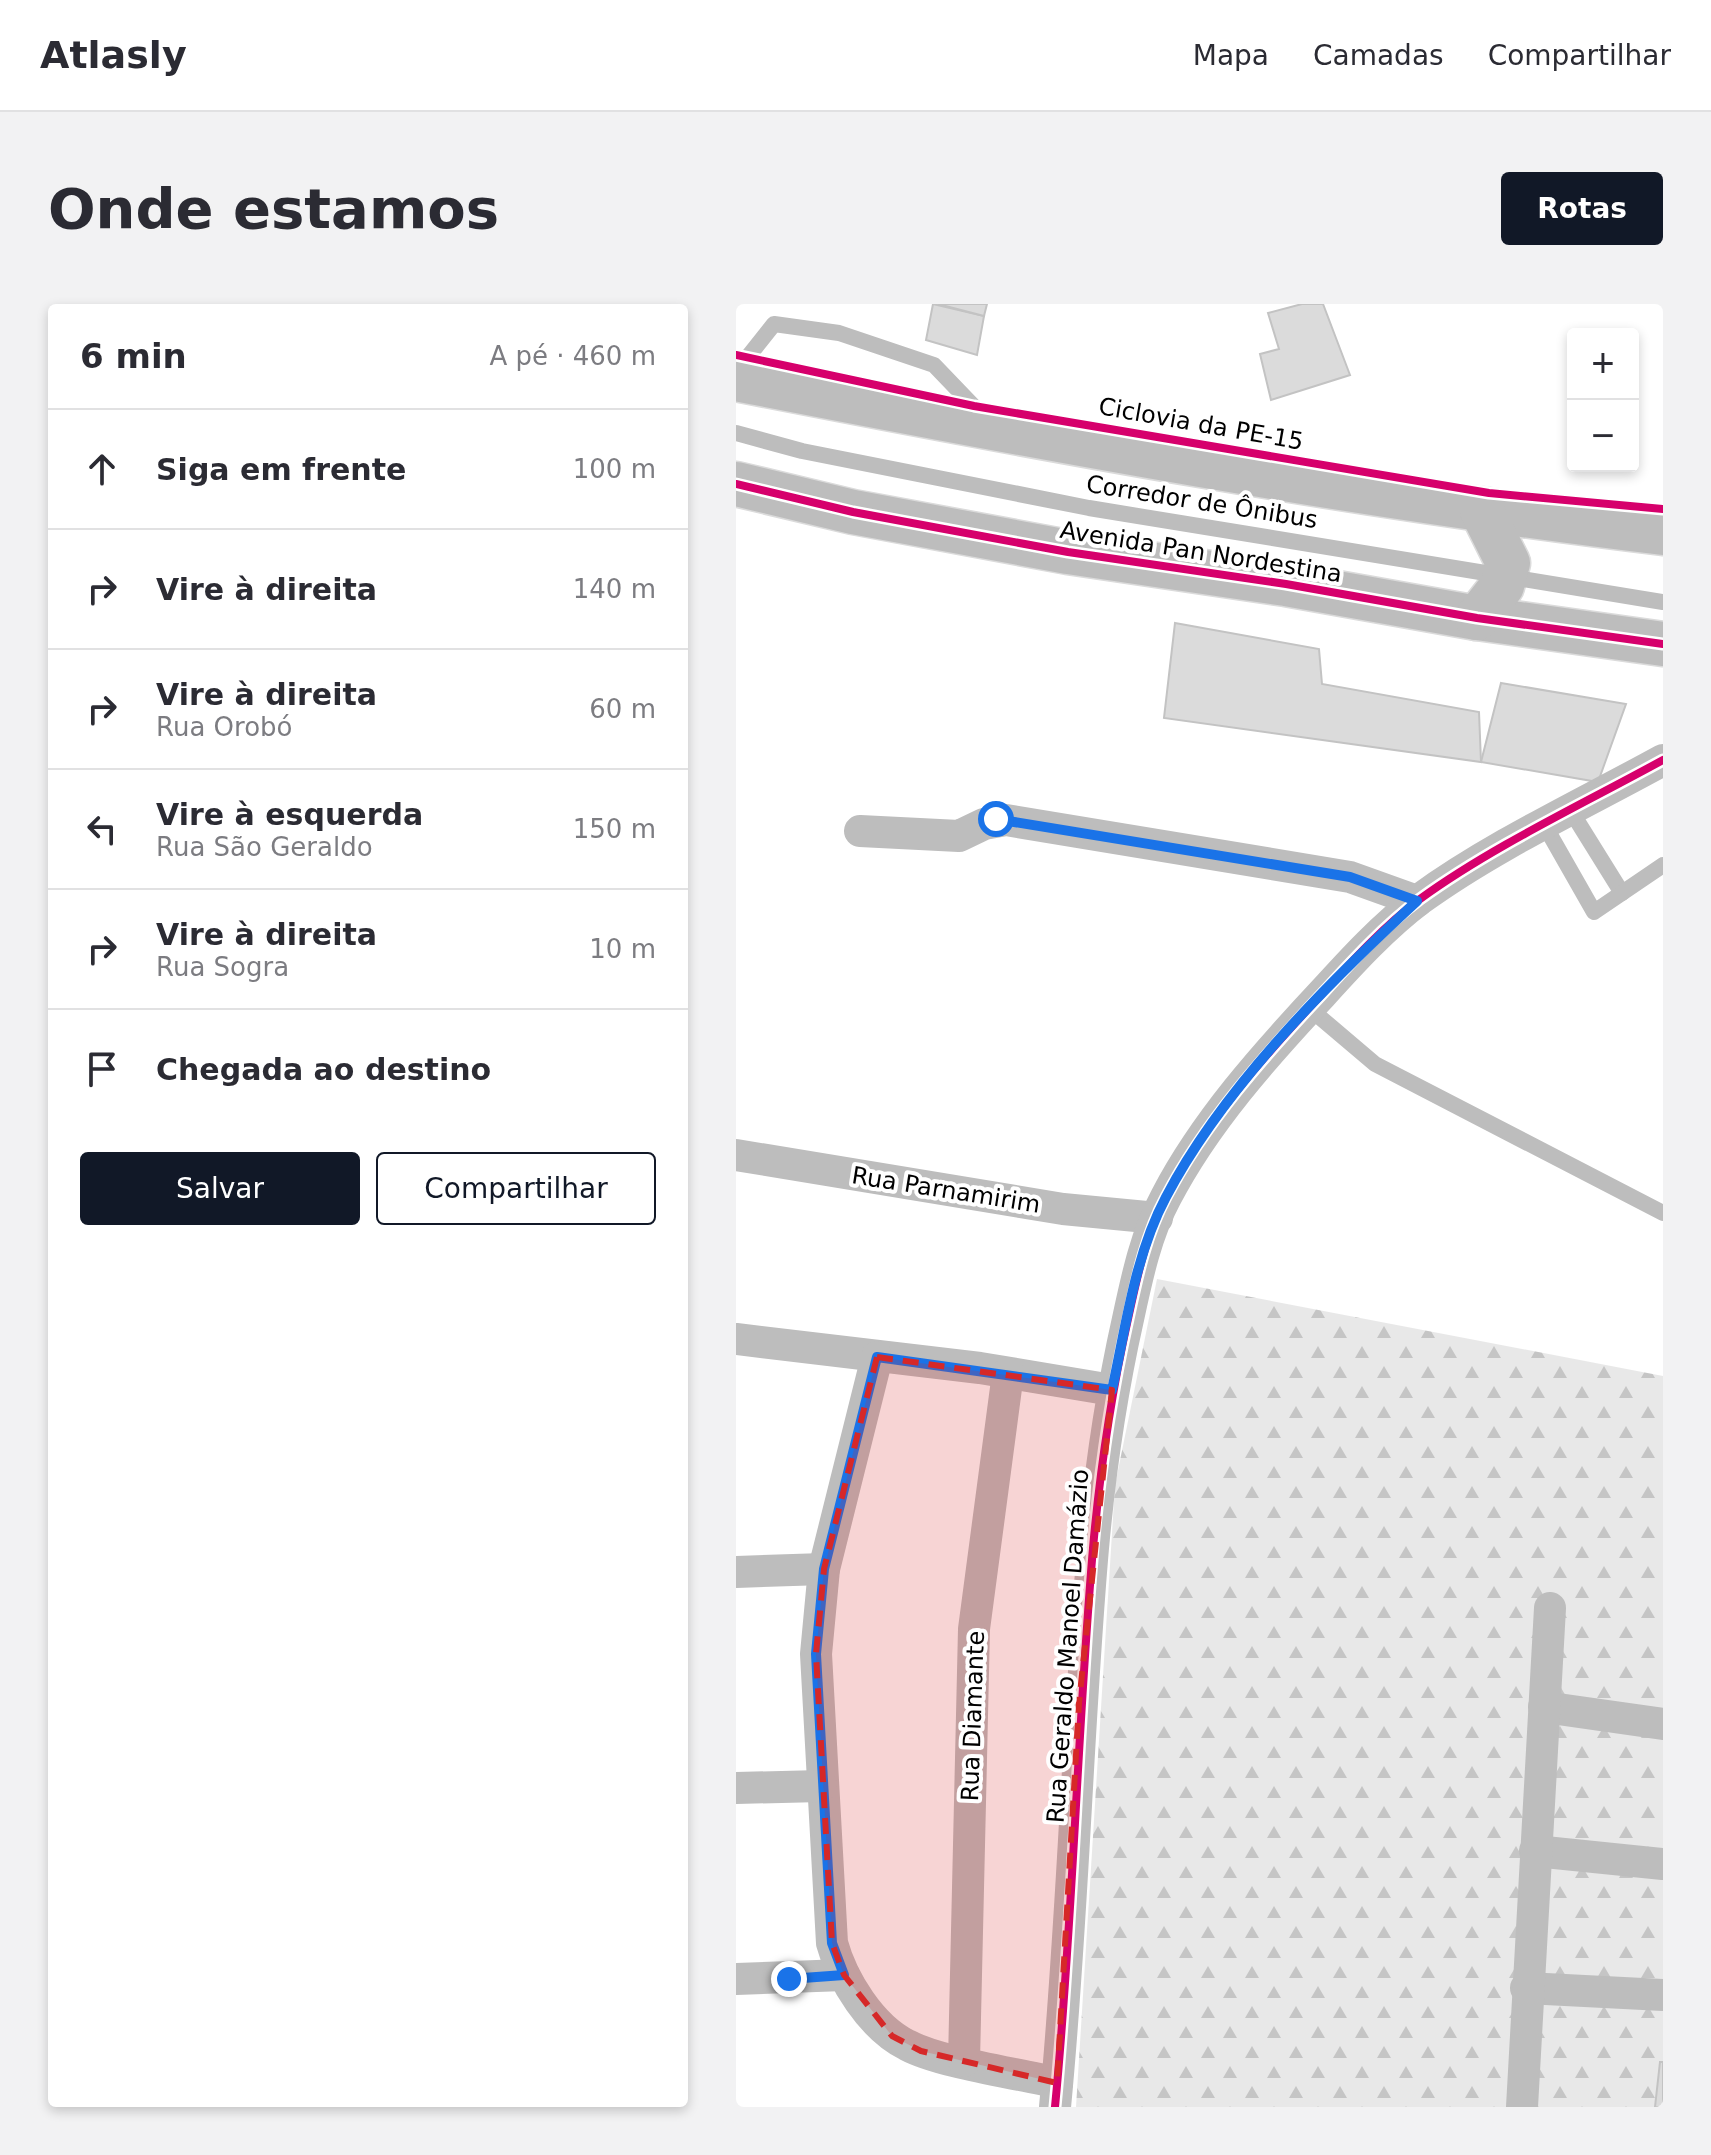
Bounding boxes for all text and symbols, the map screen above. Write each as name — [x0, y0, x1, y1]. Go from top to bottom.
text: Atlasly — [40, 33, 187, 77]
text: Mapa — [1193, 39, 1269, 72]
text: Camadas — [1313, 39, 1444, 72]
text: Compartilhar — [1488, 39, 1671, 72]
button: Rotas — [1501, 172, 1663, 245]
text: Onde estamos — [48, 176, 499, 241]
map controls — [1567, 328, 1639, 472]
button: + — [1567, 328, 1639, 400]
text: 6 min — [80, 336, 187, 376]
text: A pé · 460 m — [489, 341, 656, 371]
street label: Ciclovia da PE-15 — [1096, 392, 1306, 456]
button: − — [1567, 400, 1639, 472]
icon: ahead — [80, 447, 124, 491]
text: Siga em frente — [156, 452, 406, 487]
text: 100 m — [573, 454, 656, 484]
street label: Corredor de Ônibus — [1084, 468, 1320, 534]
street label: Avenida Pan Nordestina — [1058, 516, 1344, 588]
icon: right — [80, 567, 124, 611]
text: Vire à direita — [156, 572, 377, 607]
text: 140 m — [573, 574, 656, 604]
text: Vire à direita — [156, 677, 377, 712]
icon: right — [80, 687, 124, 731]
text: 60 m — [589, 694, 656, 724]
text: Rua Orobó — [156, 712, 292, 742]
text: Vire à esquerda — [156, 797, 423, 832]
route start — [978, 801, 1014, 837]
icon: left — [80, 807, 124, 851]
text: 150 m — [573, 814, 656, 844]
text: Rua São Geraldo — [156, 832, 373, 862]
text: Vire à direita — [156, 917, 377, 952]
icon: right — [80, 927, 124, 971]
text: 10 m — [589, 934, 656, 964]
text: Rua Sogra — [156, 952, 289, 982]
icon: arrive — [80, 1047, 124, 1091]
text: Chegada ao destino — [156, 1052, 491, 1087]
button: Salvar — [80, 1152, 360, 1225]
button: Compartilhar — [376, 1152, 656, 1225]
street label: Rua Parnamirim — [850, 1161, 1042, 1219]
street label: Rua Geraldo Manoel Damázio — [1042, 1468, 1094, 1824]
street label: Rua Diamante — [956, 1630, 990, 1802]
route end — [771, 1961, 807, 1997]

